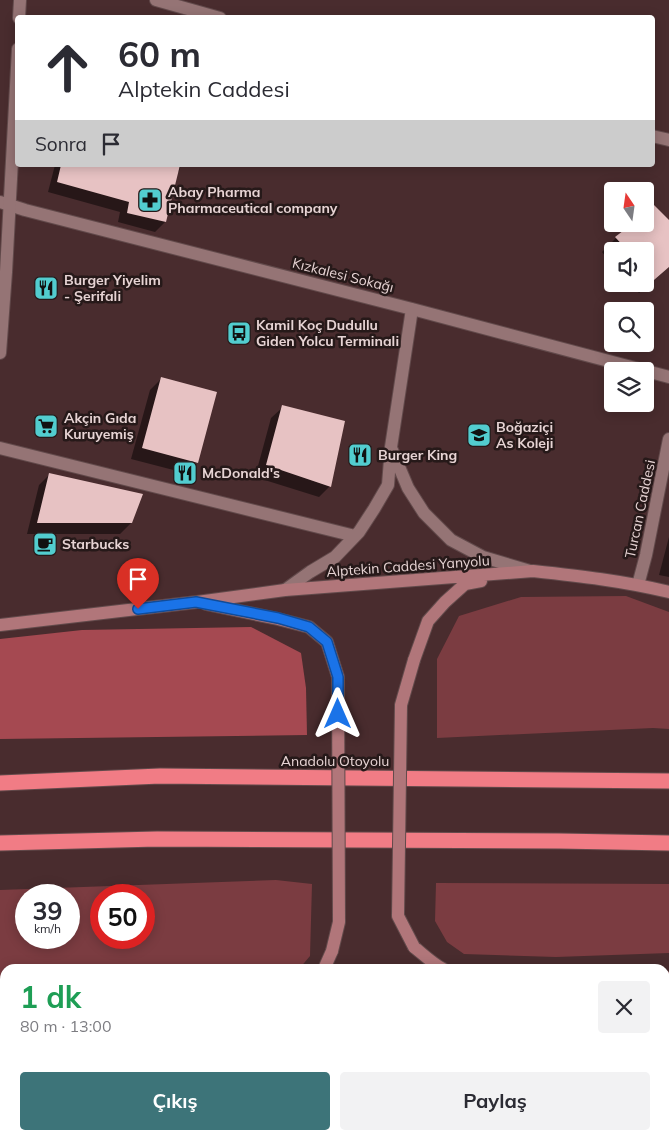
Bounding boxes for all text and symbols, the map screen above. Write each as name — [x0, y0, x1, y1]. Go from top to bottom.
text: 60 m — [118, 32, 201, 76]
icon: ahead — [35, 35, 100, 100]
text: Alptekin Caddesi — [118, 75, 290, 103]
icon: arrive — [97, 130, 125, 158]
text: Sonra — [35, 132, 87, 156]
north arrow — [604, 182, 654, 232]
map controls — [604, 182, 654, 412]
place label: Abay Pharma Pharmaceutical company — [168, 183, 338, 217]
pharmacy icon: Abay Pharma Pharmaceutical company — [137, 187, 163, 213]
button: sound — [604, 242, 654, 292]
street label: Kızkalesi Sokağı — [290, 254, 396, 296]
place label: Burger Yiyelim - Şerifali — [64, 271, 161, 305]
restaurant icon: Burger Yiyelim - Şerifali — [33, 275, 59, 301]
button: search — [604, 302, 654, 352]
place label: Kamil Koç Dudullu Giden Yolcu Terminali — [256, 316, 399, 350]
bus stop icon: Kamil Koç Dudullu Giden Yolcu Terminali — [226, 320, 252, 346]
button: layers — [604, 362, 654, 412]
place label: Akçin Gıda Kuruyemiş — [64, 409, 136, 443]
supermarket icon: Akçin Gıda Kuruyemiş — [33, 413, 59, 439]
place label: Boğaziçi As Koleji — [496, 418, 554, 452]
school or university icon: Boğaziçi As Koleji — [466, 422, 492, 448]
restaurant icon: Burger King — [347, 442, 373, 468]
place label: Burger King — [378, 446, 457, 464]
street label: Turcan Caddesi — [621, 458, 659, 560]
restaurant icon: McDonald's — [172, 460, 198, 486]
place label: McDonald's — [202, 464, 280, 482]
cafe icon: Starbucks — [32, 531, 58, 557]
place label: Starbucks — [62, 535, 129, 553]
street label: Alptekin Caddesi Yanyolu — [326, 551, 490, 581]
pin — [117, 558, 159, 609]
icon: arrive — [124, 565, 152, 593]
position arrow — [311, 687, 363, 739]
street label: Anadolu Otoyolu — [281, 752, 389, 770]
speed limit sign: 50 — [90, 884, 155, 949]
text: 39 — [32, 895, 63, 926]
text: km/h — [34, 921, 61, 936]
text: 1 dk — [20, 978, 81, 1016]
button: close — [598, 981, 650, 1033]
text: 80 m · 13:00 — [20, 1016, 112, 1036]
button: Çıkış — [20, 1072, 330, 1130]
button: Paylaş — [340, 1072, 650, 1130]

